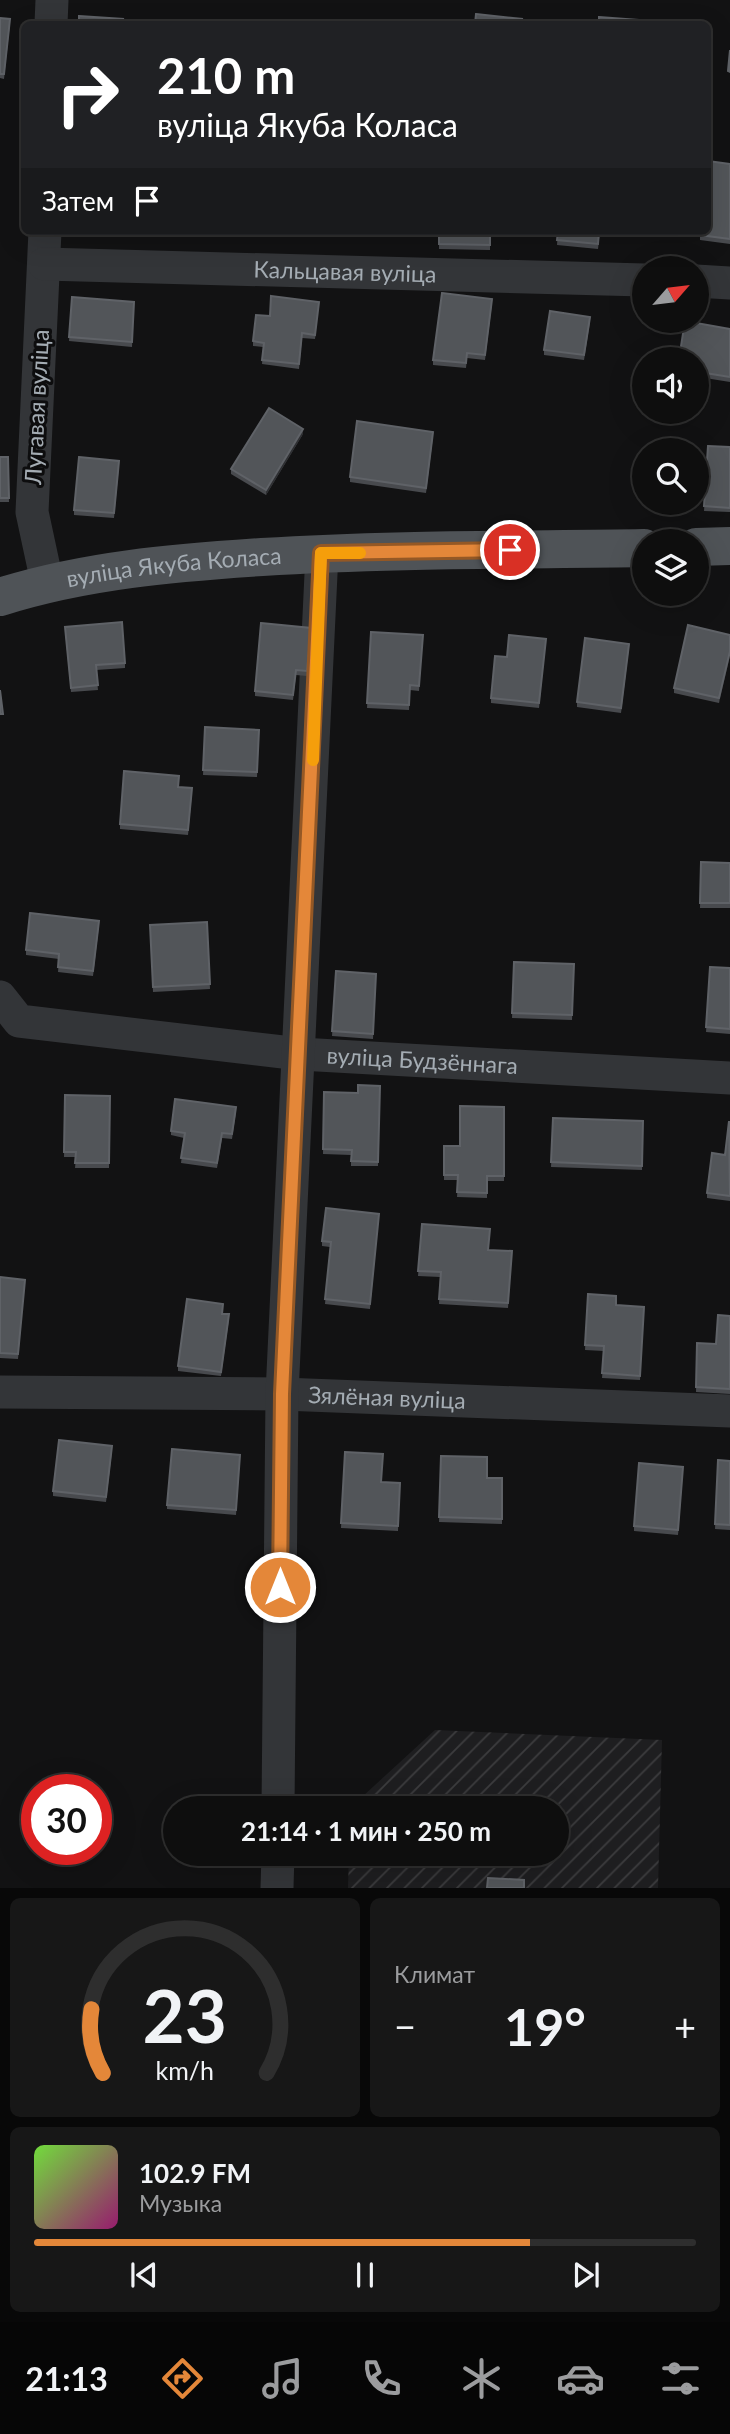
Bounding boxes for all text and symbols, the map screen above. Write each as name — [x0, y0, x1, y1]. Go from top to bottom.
text: 210 m — [157, 46, 295, 104]
icon: right — [42, 49, 133, 140]
text: вуліца Якуба Коласа — [157, 105, 458, 144]
icon: arrive — [128, 182, 166, 220]
text: Затем — [42, 185, 114, 217]
street label: Кальцавая вуліца — [253, 255, 437, 287]
north arrow — [632, 256, 709, 332]
map controls — [632, 256, 709, 606]
street label: Лугавая вуліца — [18, 329, 54, 486]
button: sound — [632, 347, 709, 424]
button: search — [632, 438, 709, 515]
pin — [480, 520, 540, 580]
button: layers — [632, 529, 709, 606]
icon: arrive — [491, 531, 529, 569]
street label: вуліца Якуба Коласа — [64, 541, 282, 593]
street label: вуліца Будзённага — [326, 1041, 519, 1079]
street label: Зялёная вуліца — [308, 1380, 466, 1414]
position arrow — [243, 1550, 317, 1624]
speed limit sign: 30 — [21, 1774, 112, 1865]
text: 21:14 · 1 мин · 250 m — [241, 1815, 491, 1847]
text: Климат — [394, 1960, 475, 1988]
text: 23 — [143, 1972, 227, 2060]
text: 19° — [504, 1995, 586, 2057]
text: − — [394, 2003, 416, 2049]
text: + — [674, 2003, 696, 2049]
text: km/h — [156, 2055, 214, 2085]
text: 102.9 FM — [139, 2157, 251, 2189]
text: Музыка — [139, 2189, 222, 2217]
icon: previous — [125, 2256, 163, 2294]
icon: pause — [346, 2256, 384, 2294]
icon: next — [567, 2256, 605, 2294]
icon: directions — [158, 2354, 207, 2403]
icon: music — [258, 2354, 307, 2403]
icon: phone — [357, 2354, 406, 2403]
icon: climate — [457, 2354, 506, 2403]
icon: car — [556, 2354, 605, 2403]
icon: filters — [656, 2354, 705, 2403]
text: 21:13 — [25, 2359, 108, 2398]

